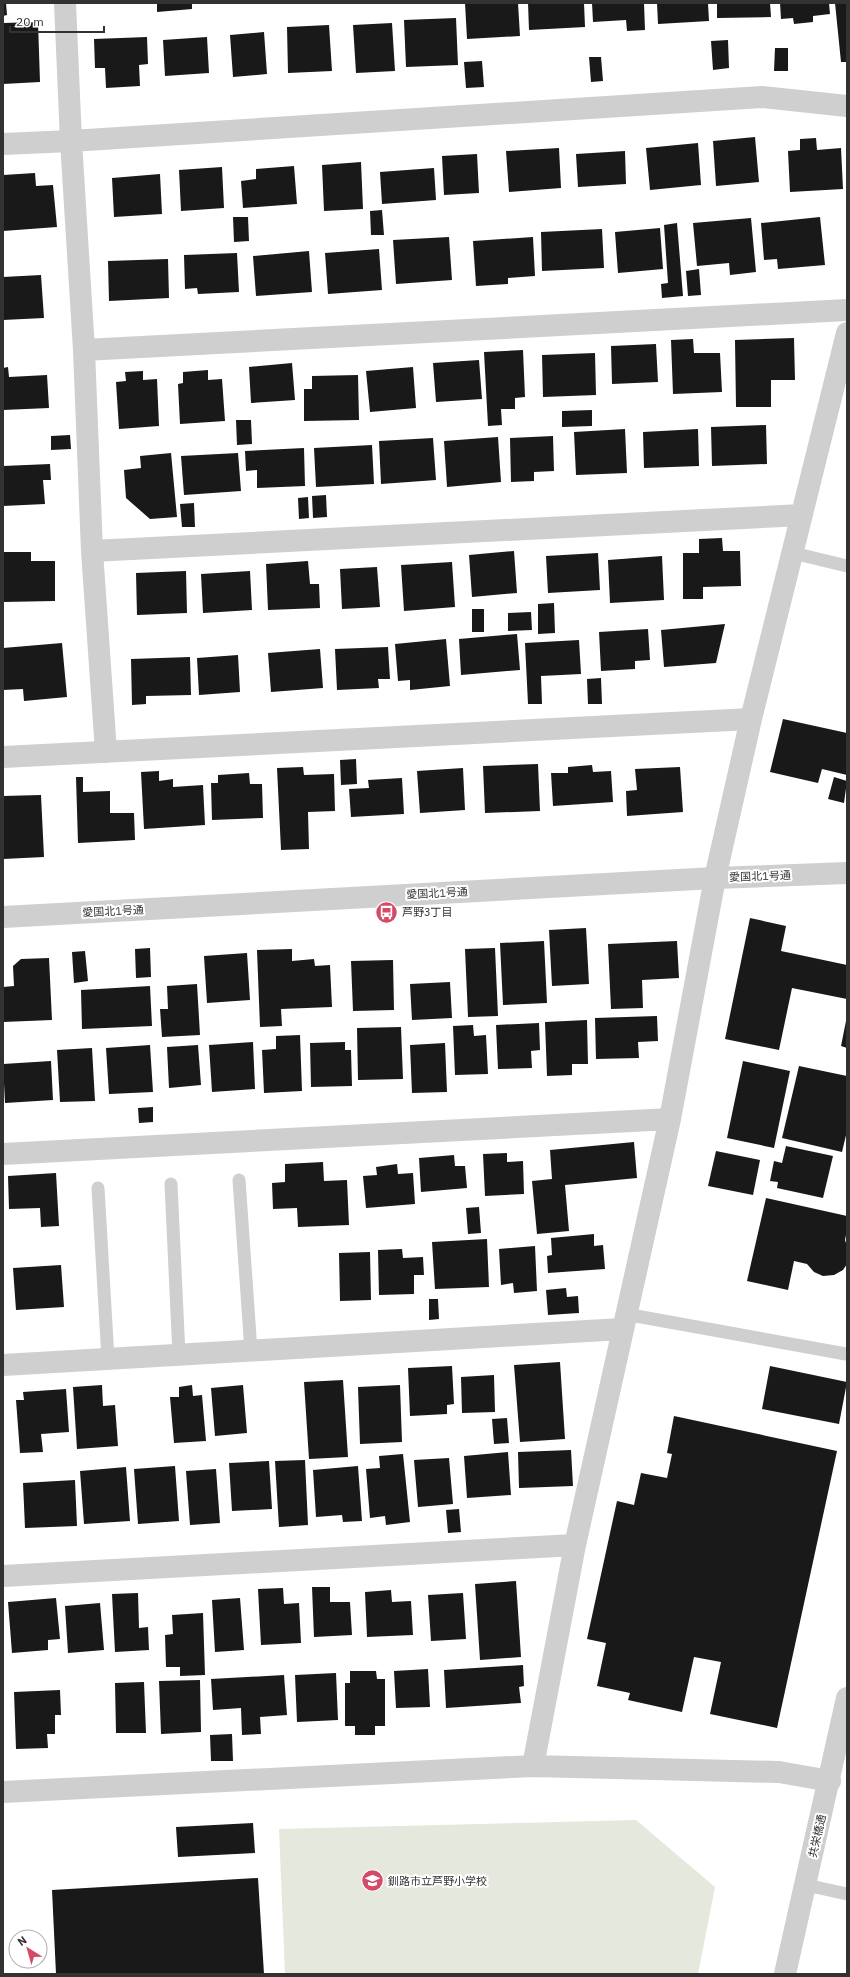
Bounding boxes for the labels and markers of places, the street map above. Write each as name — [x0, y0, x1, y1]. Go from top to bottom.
bus stop icon: 芦野3丁目 — [374, 899, 400, 925]
place label: 芦野3丁目 — [402, 905, 453, 919]
school or university icon: 釧路市立芦野小学校 — [359, 1868, 385, 1894]
place label: 釧路市立芦野小学校 — [388, 1874, 487, 1888]

